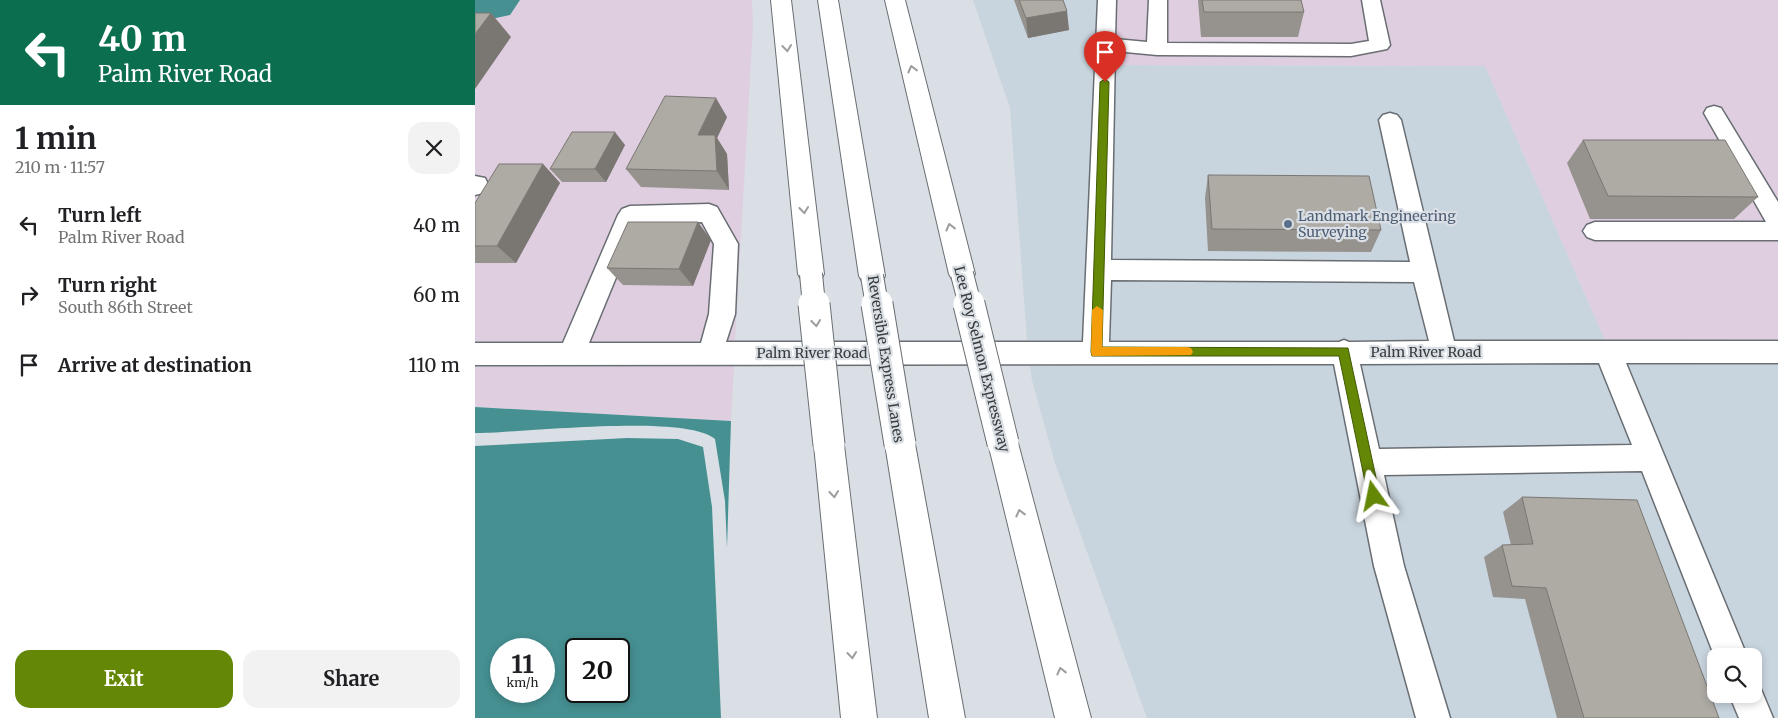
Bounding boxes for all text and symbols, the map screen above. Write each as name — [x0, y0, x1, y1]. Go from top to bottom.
text: 40 m — [98, 17, 186, 61]
icon: left — [15, 20, 80, 85]
pin — [1084, 31, 1126, 82]
icon: arrive — [1091, 38, 1119, 66]
one-way arrow — [781, 45, 792, 53]
text: Palm River Road — [98, 60, 272, 88]
one-way arrow — [907, 64, 918, 73]
text: 1 min — [15, 119, 97, 157]
button: close — [408, 122, 460, 174]
text: 210 m · 11:57 — [15, 157, 105, 177]
text: Turn left — [58, 203, 142, 227]
one-way arrow — [798, 206, 809, 214]
place label: Landmark Engineering Surveying — [1298, 207, 1456, 241]
icon: left — [15, 211, 43, 239]
text: 40 m — [413, 213, 460, 237]
marker: Landmark Engineering Surveying — [1282, 218, 1294, 230]
one-way arrow — [945, 222, 956, 231]
text: Palm River Road — [58, 227, 185, 247]
street label: Lee Roy Selmon Expressway — [950, 264, 1014, 455]
text: Turn right — [58, 273, 157, 297]
street label: Reversible Express Lanes — [864, 274, 908, 444]
icon: right — [15, 281, 43, 309]
text: 60 m — [413, 283, 460, 307]
text: South 86th Street — [58, 297, 193, 317]
one-way arrow — [810, 319, 821, 327]
street label: Palm River Road — [1371, 343, 1482, 361]
street label: Palm River Road — [757, 344, 868, 362]
icon: arrive — [15, 351, 43, 379]
text: Arrive at destination — [58, 353, 252, 377]
text: 110 m — [409, 353, 460, 377]
position arrow — [1347, 469, 1399, 521]
one-way arrow — [829, 490, 840, 498]
one-way arrow — [1016, 510, 1026, 518]
speed limit sign: 20 — [565, 638, 630, 703]
text: 11 — [511, 648, 534, 680]
map controls — [1707, 648, 1762, 703]
button: search — [1707, 648, 1762, 703]
button: Exit — [15, 650, 233, 708]
button: Share — [243, 650, 460, 708]
one-way arrow — [846, 651, 857, 659]
one-way arrow — [1056, 666, 1067, 675]
text: km/h — [507, 675, 538, 690]

